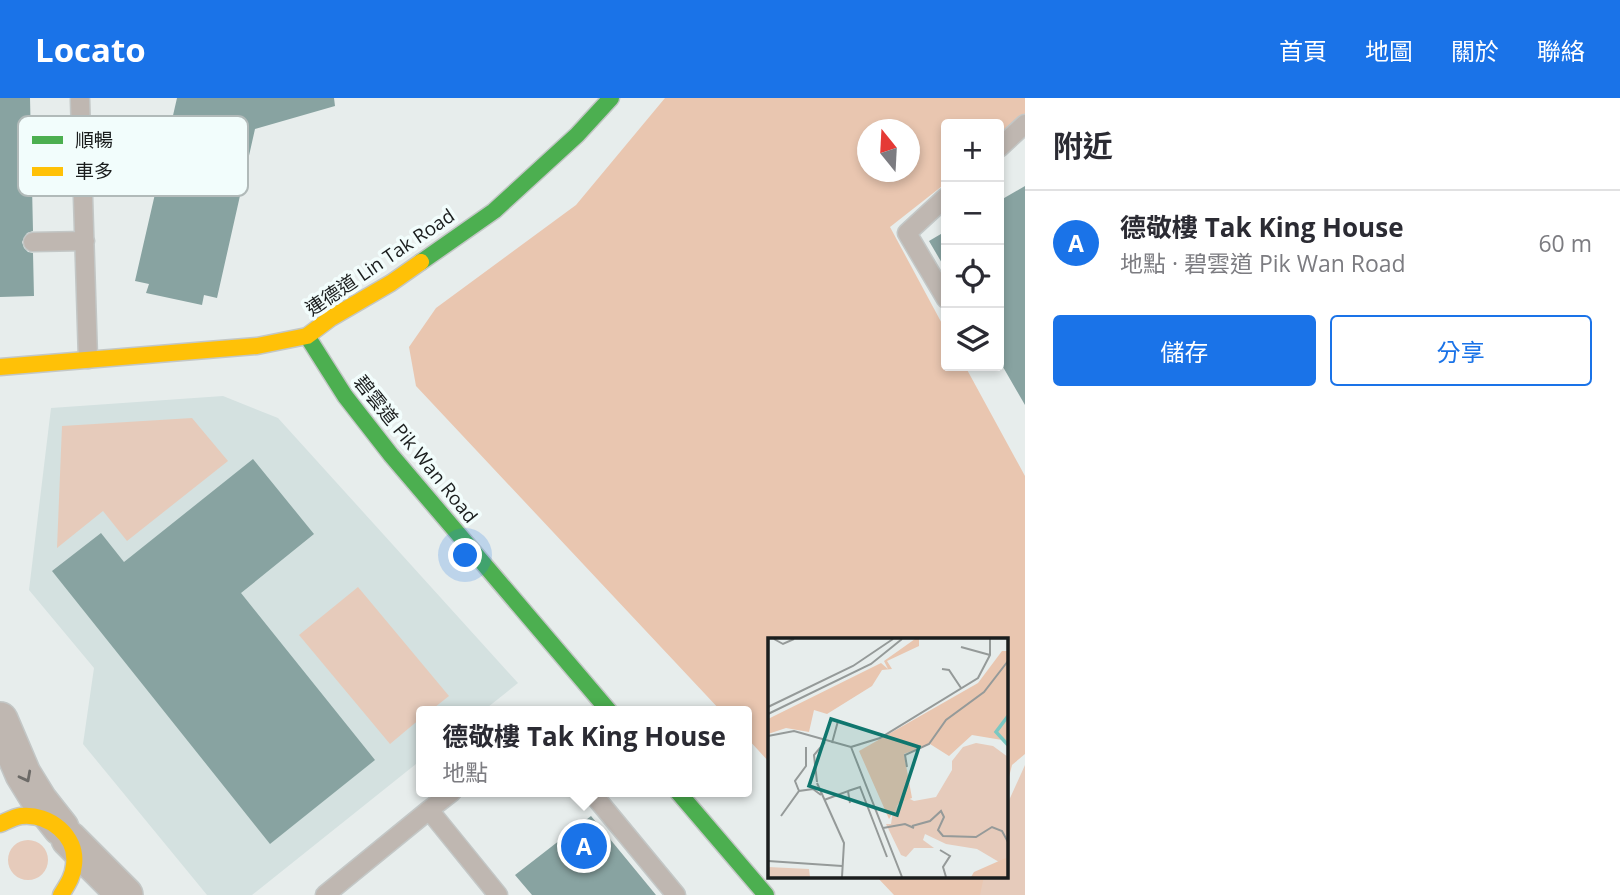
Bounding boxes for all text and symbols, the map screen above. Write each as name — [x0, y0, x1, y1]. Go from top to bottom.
text: Locato — [35, 27, 146, 72]
text: 首頁 — [1279, 34, 1327, 67]
text: 地圖 — [1365, 34, 1413, 67]
text: 關於 — [1451, 34, 1499, 67]
text: 聯絡 — [1537, 34, 1585, 67]
legend — [18, 116, 248, 196]
north arrow — [857, 119, 920, 182]
map controls — [941, 119, 1004, 371]
button: + — [941, 119, 1004, 182]
text: 附近 — [1053, 125, 1113, 166]
text: 順暢 — [75, 127, 113, 153]
text: 車多 — [75, 158, 113, 184]
button: − — [941, 182, 1004, 245]
street label: 連德道 Lin Tak Road — [300, 202, 460, 322]
text: 德敬樓 Tak King House — [1120, 209, 1404, 245]
text: A — [1068, 227, 1084, 259]
text: 60 m — [1538, 227, 1592, 259]
button: locate — [941, 245, 1004, 308]
text: 地點 · 碧雲道 Pik Wan Road — [1120, 247, 1406, 279]
button: layers — [941, 308, 1004, 371]
button: 儲存 — [1053, 315, 1316, 386]
button: 分享 — [1330, 315, 1592, 386]
street label: 碧雲道 Pik Wan Road — [348, 370, 484, 528]
your location — [448, 538, 482, 572]
inset map — [768, 638, 1007, 878]
popup — [416, 706, 752, 797]
text: 德敬樓 Tak King House — [442, 718, 726, 754]
text: 地點 — [442, 756, 488, 788]
one-way arrow — [18, 770, 31, 782]
pin: A — [561, 820, 607, 872]

